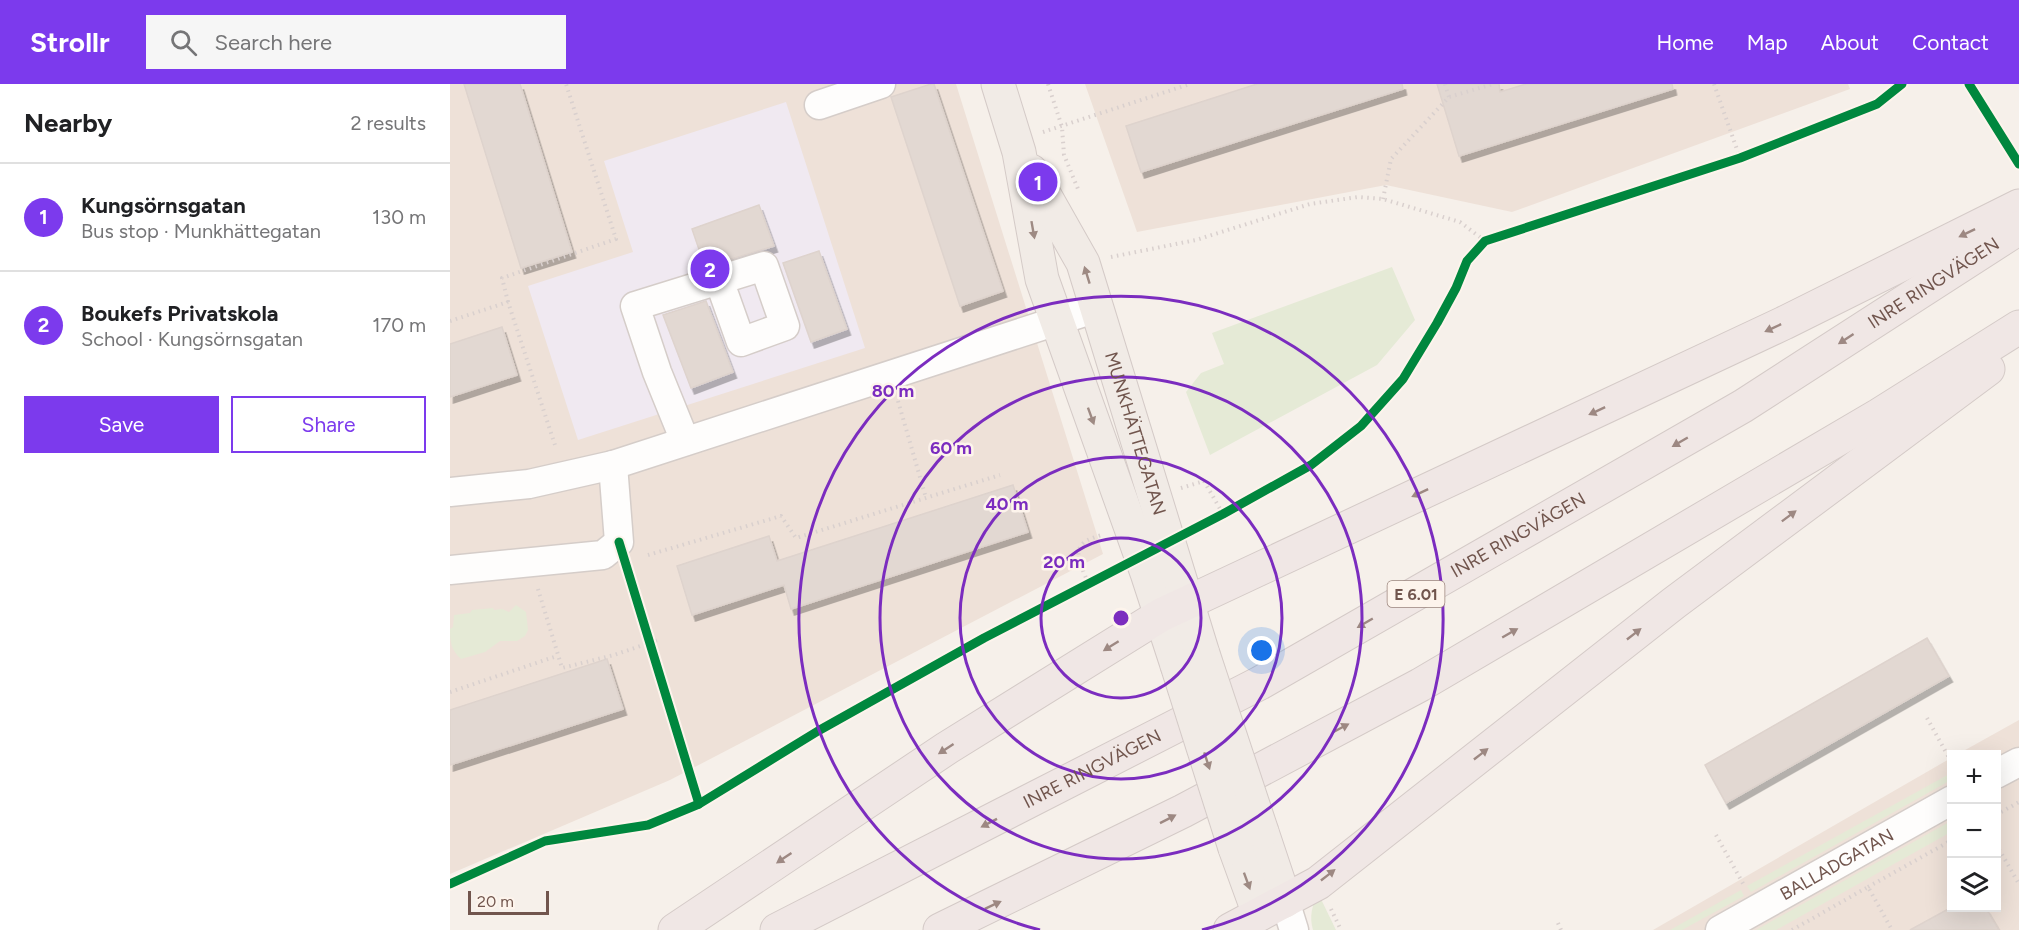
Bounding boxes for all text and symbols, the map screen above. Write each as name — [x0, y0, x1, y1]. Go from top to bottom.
search box — [146, 15, 566, 69]
text: Strollr — [30, 25, 110, 59]
icon: search — [167, 26, 200, 59]
text: Search here — [215, 29, 332, 56]
text: Home — [1657, 30, 1714, 55]
text: Map — [1747, 30, 1788, 55]
text: About — [1821, 30, 1879, 55]
text: Contact — [1912, 30, 1989, 55]
text: Nearby — [24, 107, 112, 139]
text: 2 results — [350, 111, 426, 135]
pin: 1 — [1018, 160, 1058, 204]
text: Kungsörnsgatan — [81, 192, 246, 219]
text: 1 — [39, 205, 48, 229]
text: 130 m — [372, 205, 426, 229]
text: Bus stop · Munkhättegatan — [81, 219, 321, 243]
one-way arrow — [1029, 221, 1038, 240]
one-way arrow — [1958, 227, 1976, 237]
street label: INRE RINGVÄGEN — [1864, 233, 2003, 334]
pin: 2 — [690, 246, 730, 291]
one-way arrow — [1082, 266, 1091, 284]
text: Boukefs Privatskola — [81, 300, 279, 327]
text: 2 — [38, 313, 49, 337]
text: 170 m — [372, 313, 426, 337]
one-way arrow — [1765, 323, 1782, 332]
text: School · Kungsörnsgatan — [81, 327, 303, 351]
one-way arrow — [1838, 334, 1854, 345]
street label: MUNKHÄTTEGATAN — [1100, 349, 1171, 518]
text: 80 m — [872, 380, 914, 402]
button: Save — [24, 396, 219, 453]
button: Share — [231, 396, 426, 453]
one-way arrow — [1588, 406, 1605, 415]
one-way arrow — [1087, 407, 1097, 425]
text: 60 m — [930, 437, 972, 459]
one-way arrow — [1672, 437, 1689, 447]
street label: INRE RINGVÄGEN — [1447, 488, 1589, 582]
one-way arrow — [1411, 489, 1428, 498]
text: 40 m — [985, 493, 1029, 515]
one-way arrow — [1781, 510, 1797, 522]
text: 20 m — [1043, 551, 1085, 573]
road number: E 6.01 — [1388, 581, 1444, 607]
centre of rings — [1111, 608, 1131, 628]
one-way arrow — [1357, 617, 1374, 627]
one-way arrow — [1502, 627, 1518, 638]
one-way arrow — [1626, 627, 1642, 640]
your location — [1247, 636, 1276, 665]
one-way arrow — [1103, 641, 1119, 652]
one-way arrow — [1332, 723, 1349, 733]
street label: INRE RINGVÄGEN — [1020, 724, 1165, 813]
one-way arrow — [938, 743, 954, 754]
one-way arrow — [1473, 748, 1489, 761]
map controls — [1947, 750, 2001, 912]
button: + — [1947, 750, 2001, 804]
one-way arrow — [1203, 752, 1212, 770]
button: − — [1947, 804, 2001, 858]
one-way arrow — [1160, 814, 1177, 824]
one-way arrow — [981, 818, 998, 827]
street label: BALLADGATAN — [1776, 824, 1898, 905]
one-way arrow — [776, 852, 792, 863]
button: layers — [1947, 858, 2001, 912]
one-way arrow — [1320, 870, 1335, 882]
one-way arrow — [1242, 872, 1252, 890]
scale bar — [468, 888, 549, 916]
text: 20 m — [477, 892, 514, 911]
one-way arrow — [984, 900, 1001, 909]

